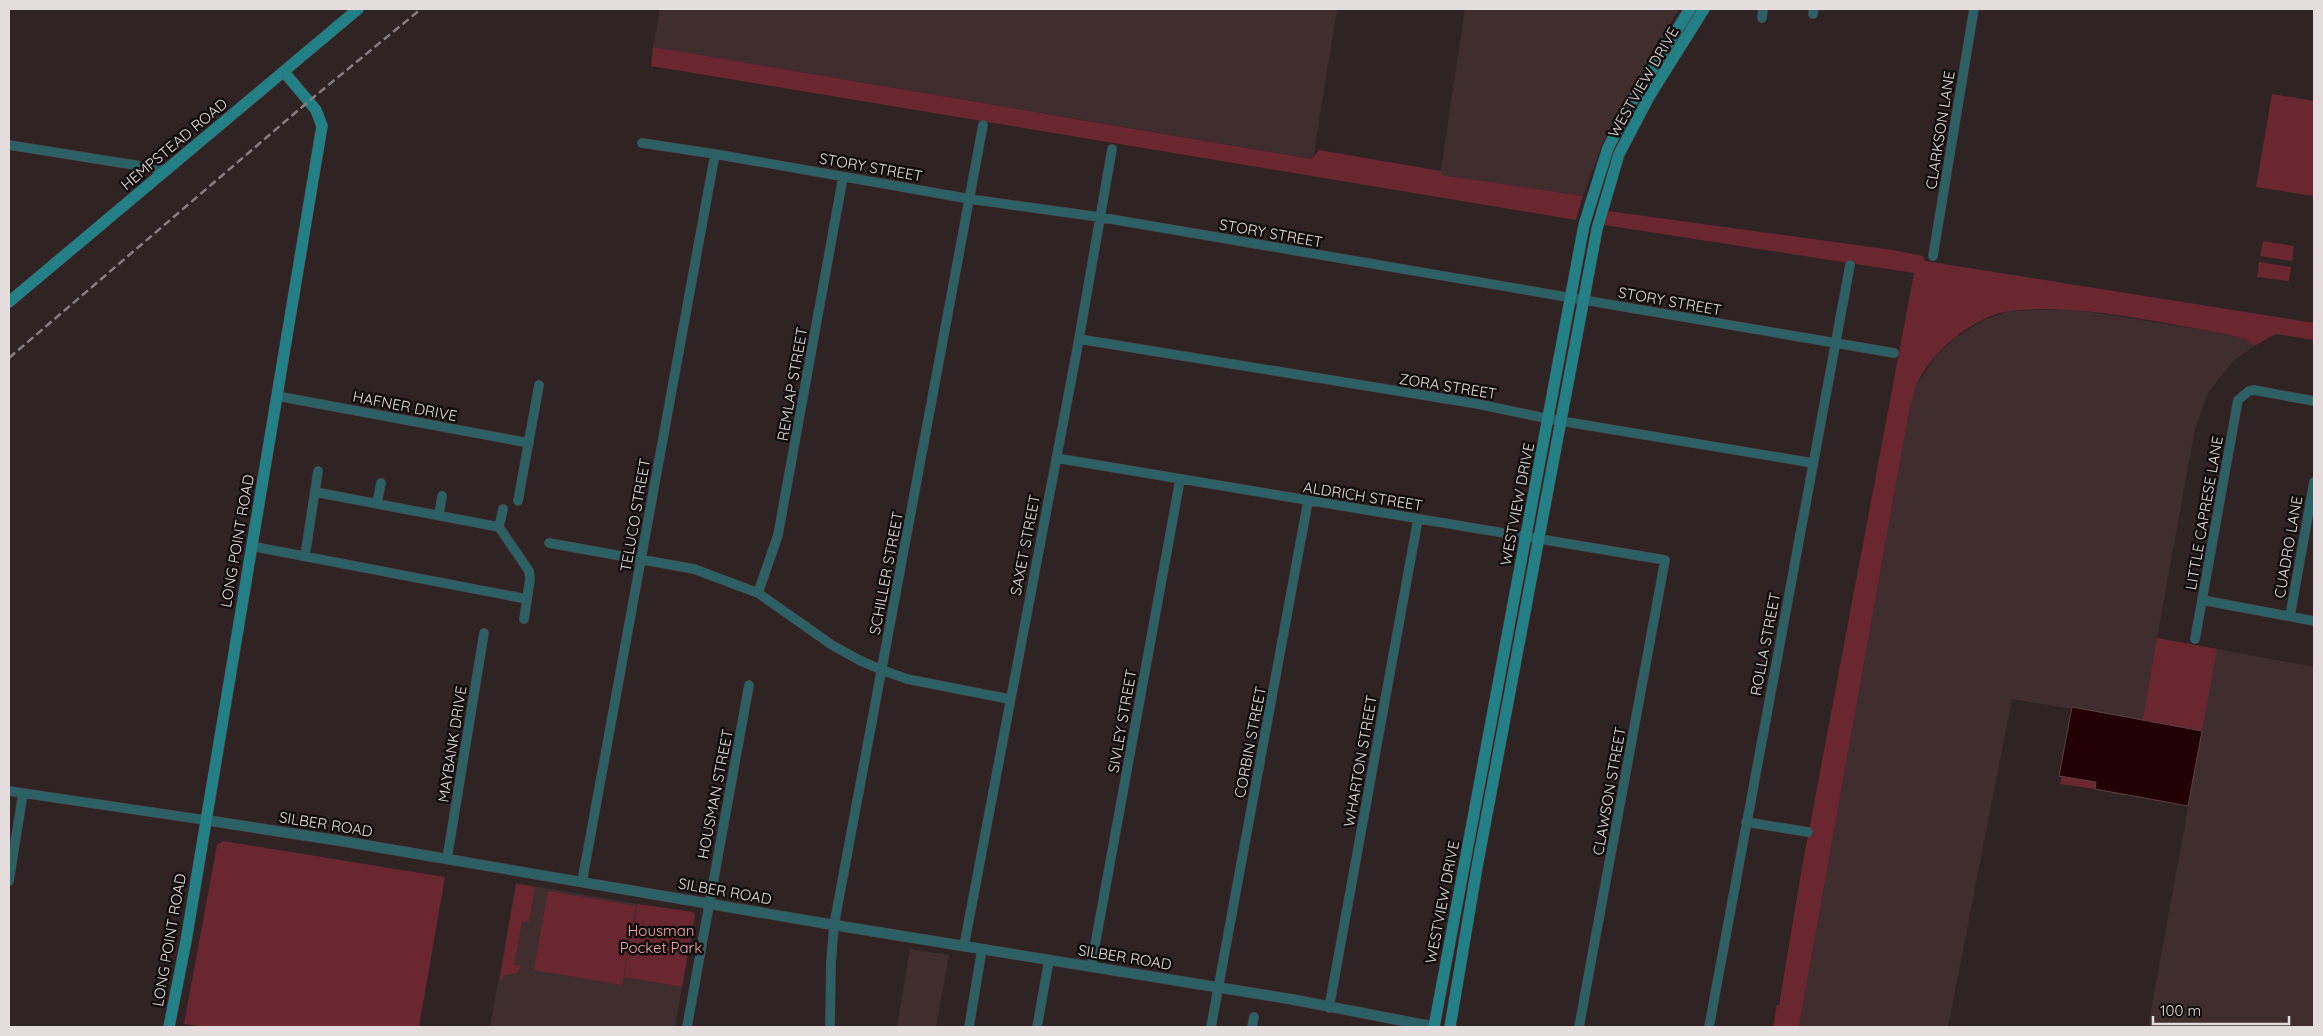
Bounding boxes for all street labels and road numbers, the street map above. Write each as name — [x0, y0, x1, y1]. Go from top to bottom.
street label: WESTVIEW DRIVE — [1604, 23, 1682, 141]
street label: CLARKSON LANE — [1921, 69, 1959, 191]
street label: HEMPSTEAD ROAD — [117, 94, 231, 194]
street label: STORY STREET — [818, 149, 924, 185]
street label: STORY STREET — [1218, 215, 1324, 251]
street label: STORY STREET — [1617, 283, 1723, 319]
street label: REMLAP STREET — [773, 326, 811, 442]
street label: ZORA STREET — [1398, 369, 1498, 403]
street label: HAFNER DRIVE — [351, 387, 459, 425]
street label: LITTLE CAPRESE LANE — [2181, 434, 2227, 592]
street label: WESTVIEW DRIVE — [1496, 441, 1538, 567]
street label: TELUCO STREET — [616, 457, 654, 573]
street label: LONG POINT ROAD — [216, 473, 258, 609]
street label: ALDRICH STREET — [1302, 477, 1424, 515]
street label: SAXET STREET — [1006, 493, 1044, 597]
street label: CUADRO LANE — [2270, 494, 2306, 600]
street label: SCHILLER STREET — [865, 510, 907, 636]
street label: ROLLA STREET — [1746, 591, 1784, 697]
street label: SIVLEY STREET — [1104, 668, 1140, 774]
street label: MAYBANK DRIVE — [433, 684, 471, 804]
street label: CORBIN STREET — [1230, 684, 1270, 800]
street label: WHARTON STREET — [1339, 693, 1381, 829]
street label: CLAWSON STREET — [1588, 725, 1630, 857]
street label: HOUSMAN STREET — [693, 727, 737, 861]
street label: SILBER ROAD — [278, 807, 374, 841]
street label: WESTVIEW DRIVE — [1421, 839, 1463, 965]
street label: LONG POINT ROAD — [148, 872, 190, 1008]
street label: SILBER ROAD — [677, 873, 773, 909]
street label: SILBER ROAD — [1077, 940, 1173, 974]

